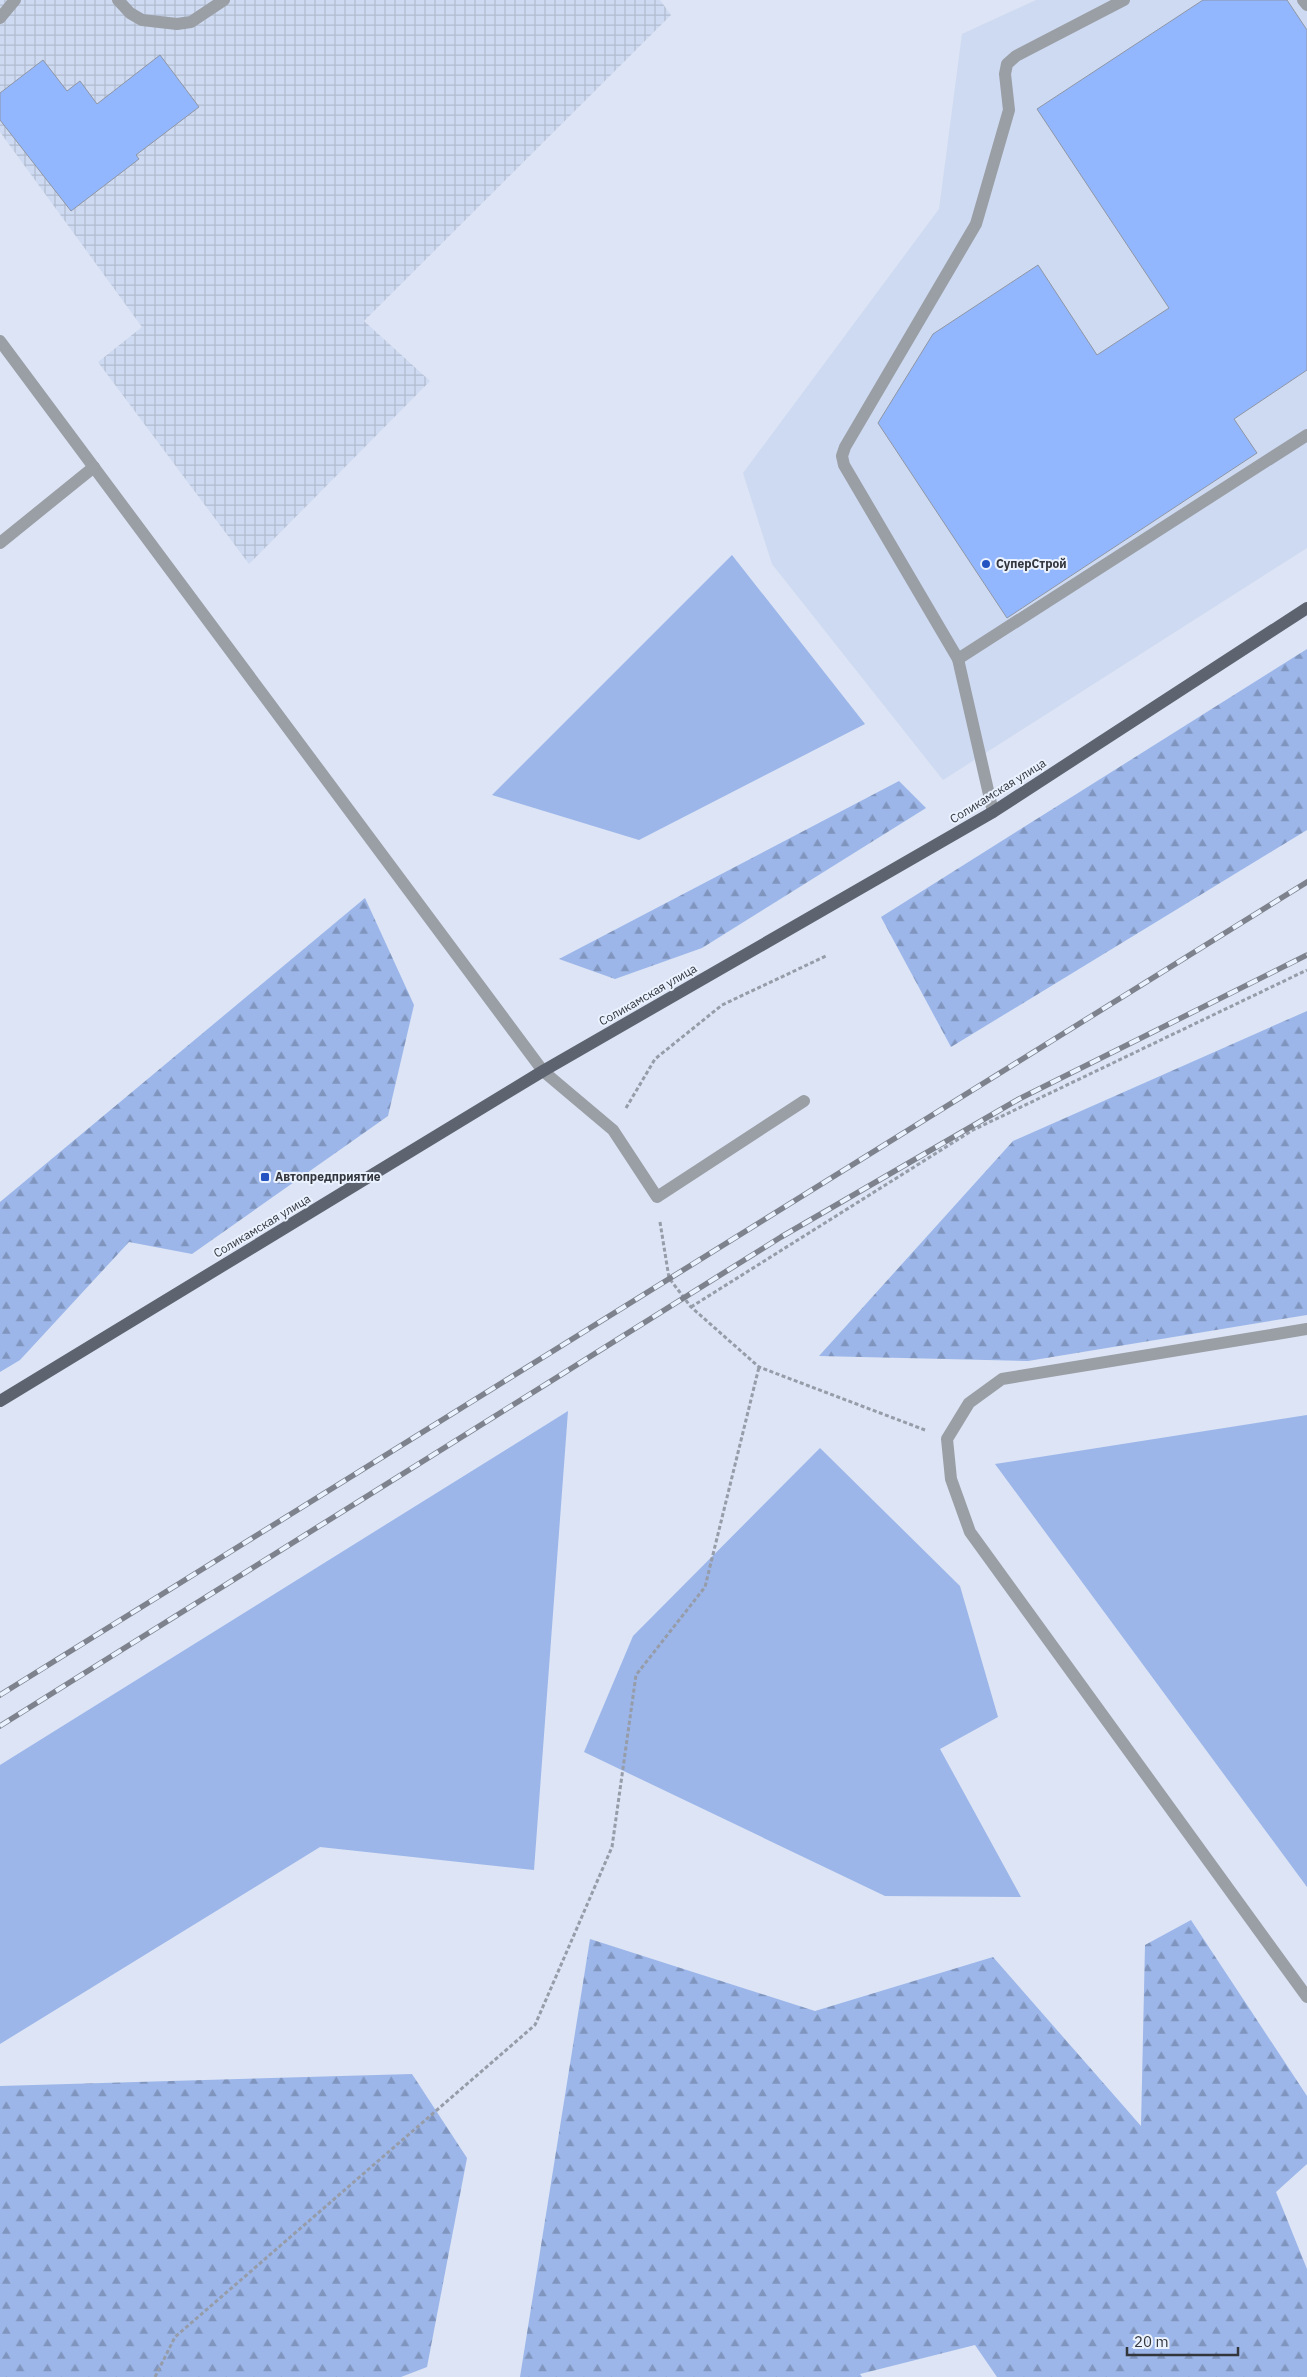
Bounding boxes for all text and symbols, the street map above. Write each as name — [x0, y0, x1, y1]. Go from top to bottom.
place label: СуперСтрой — [996, 556, 1067, 571]
marker: СуперСтрой — [980, 558, 992, 570]
street label: Соликамская улица — [947, 755, 1049, 826]
street label: Соликамская улица — [596, 960, 700, 1029]
place label: Автопредприятие — [275, 1169, 381, 1184]
marker: Автопредприятие — [259, 1171, 271, 1183]
street label: Соликамская улица — [210, 1190, 314, 1260]
scale bar — [1127, 2324, 1238, 2356]
text: 20 m — [1134, 2332, 1169, 2351]

